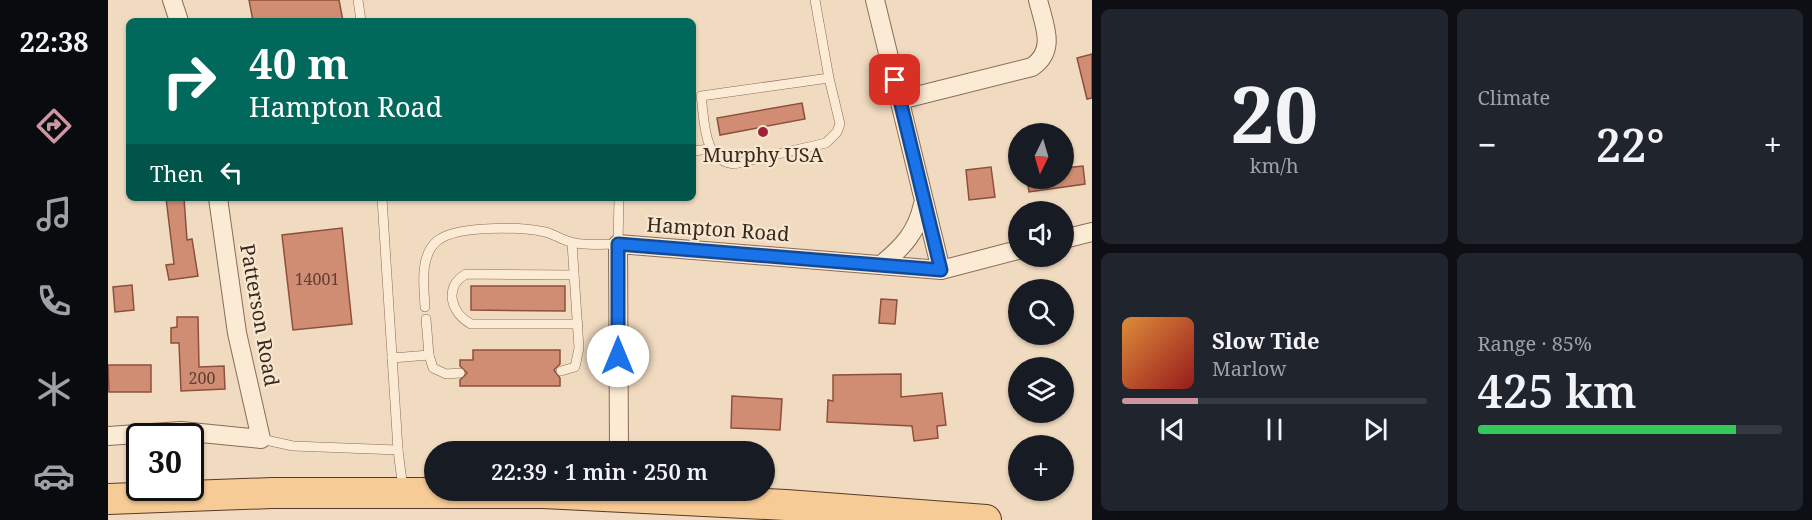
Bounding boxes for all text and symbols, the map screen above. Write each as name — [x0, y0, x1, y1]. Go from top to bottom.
text: 22:38 — [19, 23, 89, 60]
text: 40 m — [249, 34, 349, 91]
icon: right — [150, 42, 228, 120]
pin — [869, 54, 920, 105]
text: 20 — [1230, 60, 1318, 166]
icon: arrive — [878, 63, 911, 96]
text: Climate — [1478, 84, 1550, 111]
text: Hampton Road — [249, 88, 442, 125]
icon: directions — [33, 105, 75, 147]
text: 22° — [1596, 114, 1664, 175]
text: − — [1478, 122, 1497, 167]
text: + — [1764, 122, 1782, 167]
north arrow — [1008, 123, 1074, 189]
map controls — [1008, 123, 1074, 501]
marker: Murphy USA — [756, 125, 770, 139]
place label: Murphy USA — [703, 141, 824, 168]
text: km/h — [1250, 152, 1299, 179]
icon: left — [215, 156, 248, 189]
text: Then — [150, 158, 203, 188]
icon: music — [33, 193, 75, 235]
button: sound — [1008, 201, 1074, 267]
street label: Hampton Road — [646, 211, 790, 247]
street label: Patterson Road — [234, 242, 286, 388]
house number: 14001 — [295, 268, 339, 290]
button: search — [1008, 279, 1074, 345]
icon: phone — [33, 280, 75, 322]
position arrow — [586, 324, 650, 388]
text: Slow Tide — [1212, 325, 1320, 355]
text: Range · 85% — [1478, 330, 1592, 357]
text: Marlow — [1212, 355, 1286, 382]
button: layers — [1008, 357, 1074, 423]
text: 425 km — [1478, 360, 1637, 421]
house number: 200 — [189, 367, 215, 389]
icon: climate — [33, 368, 75, 410]
icon: previous — [1156, 413, 1189, 446]
icon: pause — [1258, 413, 1291, 446]
icon: next — [1359, 413, 1392, 446]
speed limit sign: 30 — [126, 423, 204, 501]
button: + — [1008, 435, 1074, 501]
icon: car — [33, 455, 75, 497]
text: 22:39 · 1 min · 250 m — [491, 456, 708, 486]

